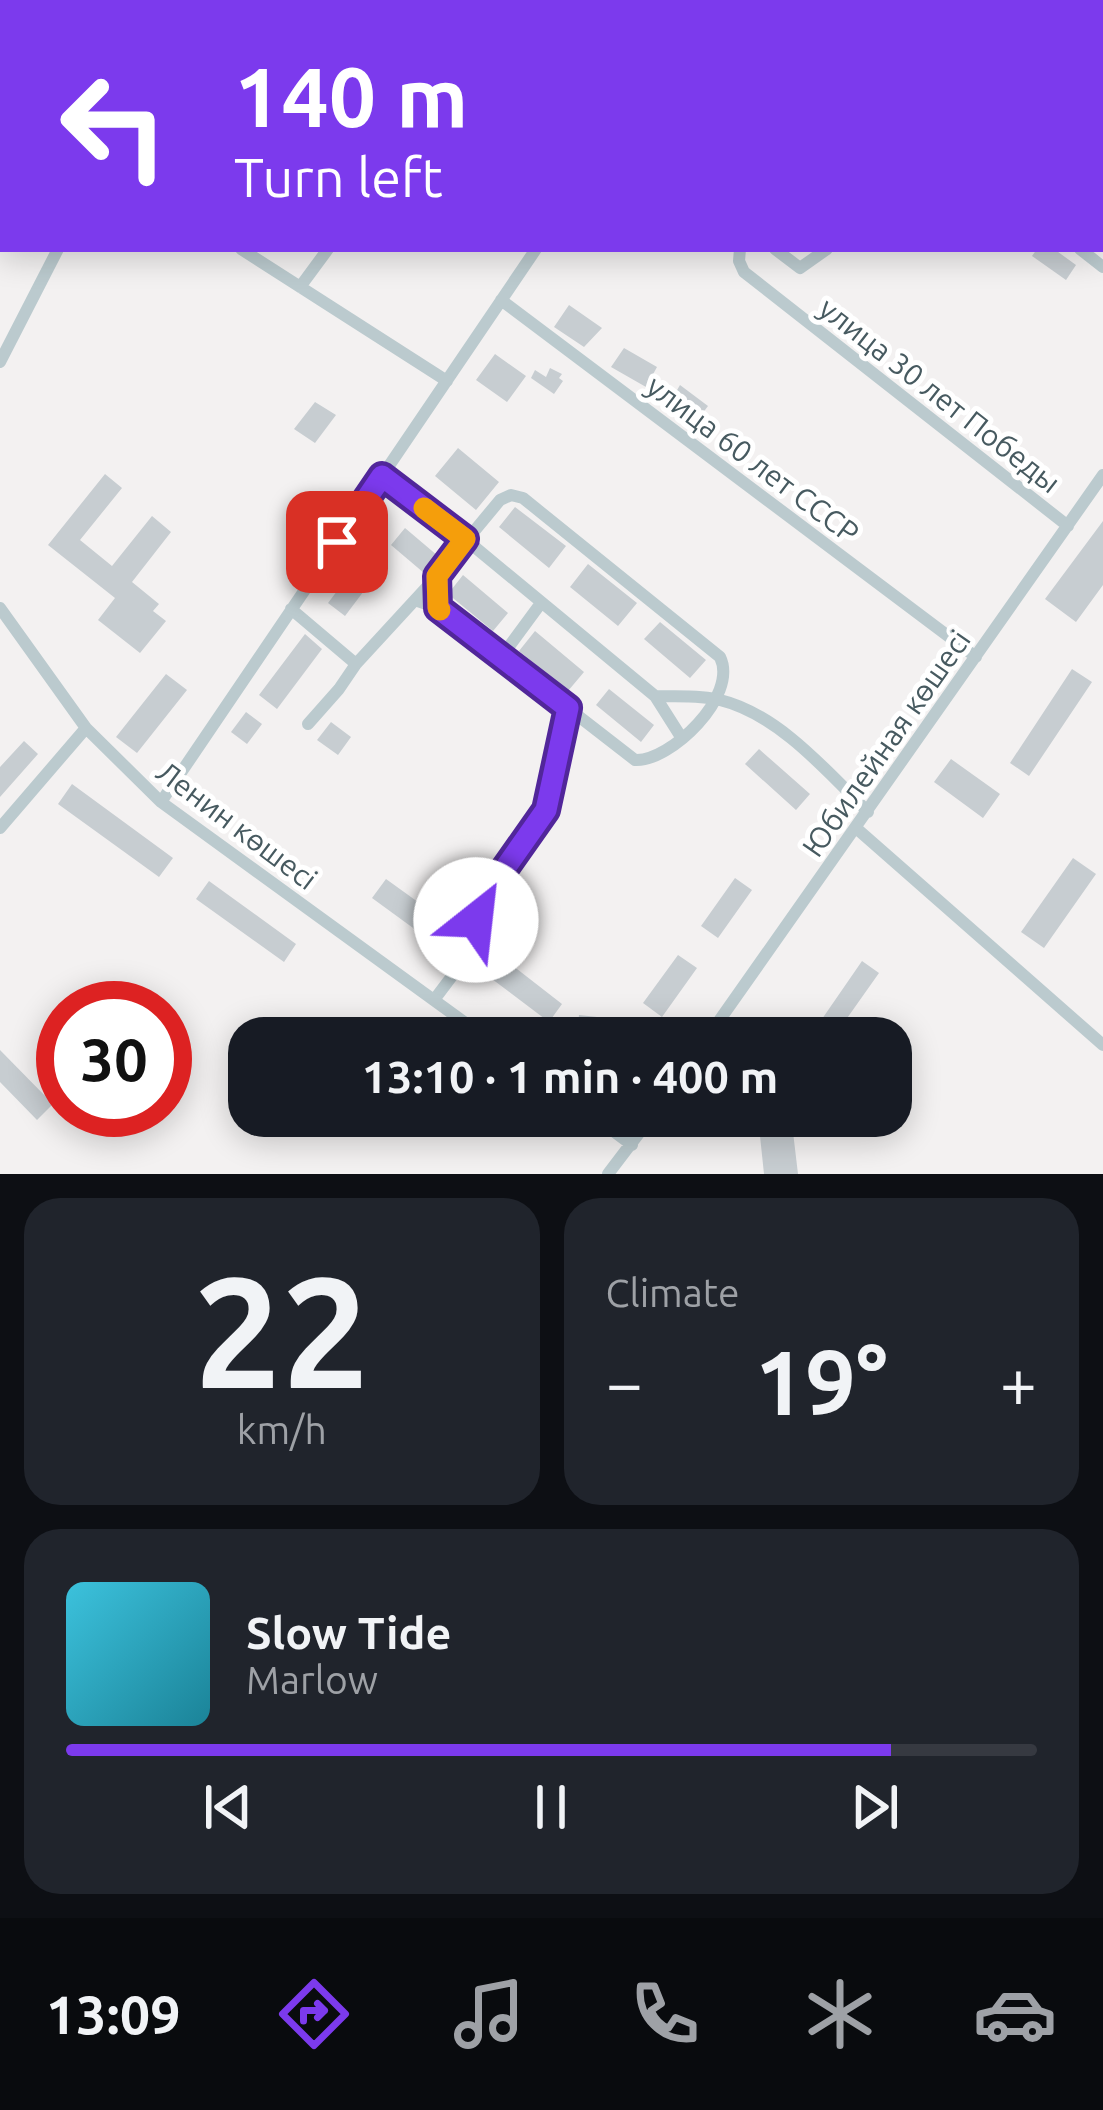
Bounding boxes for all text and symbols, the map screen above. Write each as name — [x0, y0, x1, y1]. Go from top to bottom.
icon: left — [36, 48, 192, 204]
text: 140 m — [234, 49, 468, 143]
text: Turn left — [234, 147, 443, 207]
street label: улица 30 лет Победы — [813, 290, 1067, 500]
street label: улица 60 лет СССР — [640, 368, 866, 550]
pin — [286, 491, 388, 593]
icon: arrive — [304, 509, 370, 575]
street label: Юбилейная көшесі — [795, 623, 977, 863]
street label: Ленин көшесі — [150, 754, 324, 896]
position arrow — [413, 857, 539, 983]
speed limit sign: 30 — [36, 981, 192, 1137]
text: 13:10 · 1 min · 400 m — [362, 1051, 778, 1102]
text: 22 — [194, 1243, 370, 1417]
text: Climate — [606, 1271, 740, 1314]
text: 19° — [755, 1331, 888, 1432]
text: − — [606, 1345, 643, 1419]
text: + — [1000, 1345, 1037, 1419]
text: km/h — [237, 1408, 327, 1451]
text: Slow Tide — [246, 1607, 451, 1658]
text: Marlow — [246, 1658, 378, 1701]
icon: previous — [195, 1774, 261, 1840]
icon: pause — [518, 1774, 584, 1840]
icon: next — [842, 1774, 908, 1840]
icon: directions — [272, 1972, 356, 2056]
icon: music — [447, 1972, 531, 2056]
icon: phone — [623, 1972, 707, 2056]
icon: climate — [798, 1972, 882, 2056]
icon: car — [973, 1972, 1057, 2056]
text: 13:09 — [46, 1984, 181, 2044]

